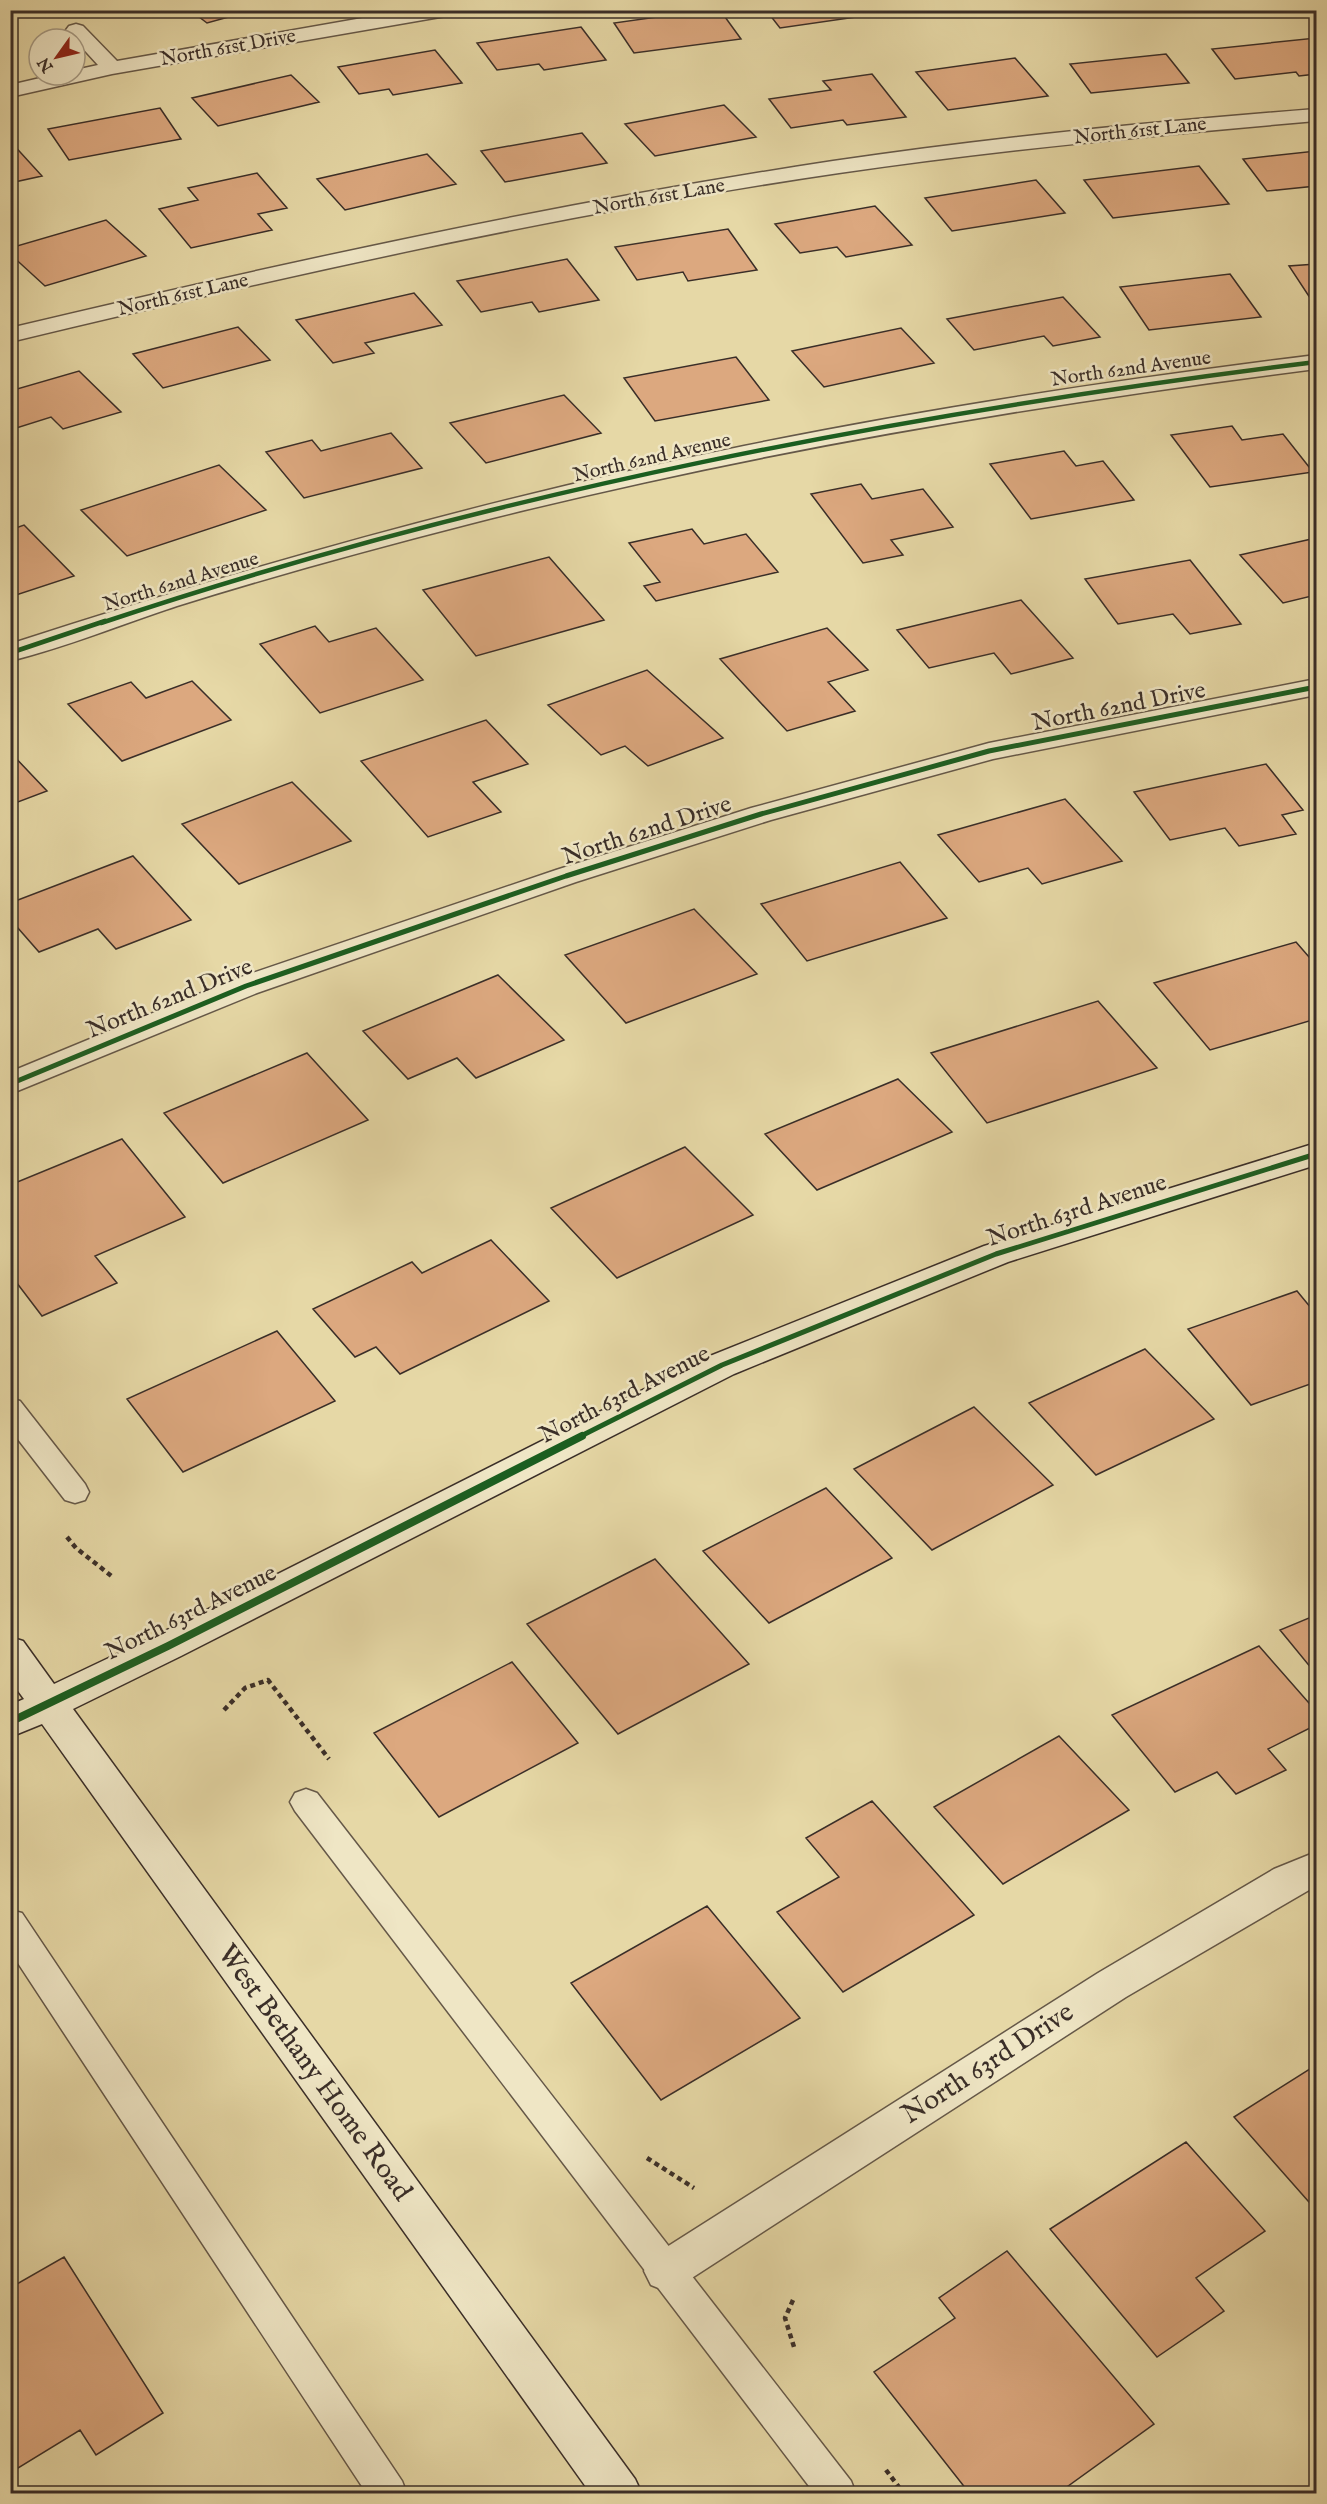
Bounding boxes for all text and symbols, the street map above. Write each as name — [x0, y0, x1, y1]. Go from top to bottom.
street label: North 61st Drive — [158, 24, 298, 72]
north arrow — [27, 27, 87, 87]
text: N — [34, 53, 59, 76]
street label: North 61st Lane — [1072, 112, 1208, 150]
street label: North 61st Lane — [591, 173, 727, 221]
street label: North 61st Lane — [115, 268, 251, 322]
street label: North 62nd Avenue — [1049, 345, 1213, 393]
street label: North 62nd Avenue — [571, 428, 733, 488]
street label: North 62nd Avenue — [100, 546, 262, 618]
street label: North 62nd Drive — [1030, 675, 1208, 739]
street label: North 62nd Drive — [558, 789, 736, 873]
street label: North 62nd Drive — [83, 952, 257, 1046]
street label: North 63rd Avenue — [983, 1167, 1171, 1255]
street label: North 63rd Avenue — [535, 1339, 715, 1451]
street label: North 63rd Avenue — [100, 1558, 282, 1668]
street label: West Bethany Home Road — [209, 1938, 419, 2208]
street label: North 63rd Drive — [895, 1995, 1081, 2133]

